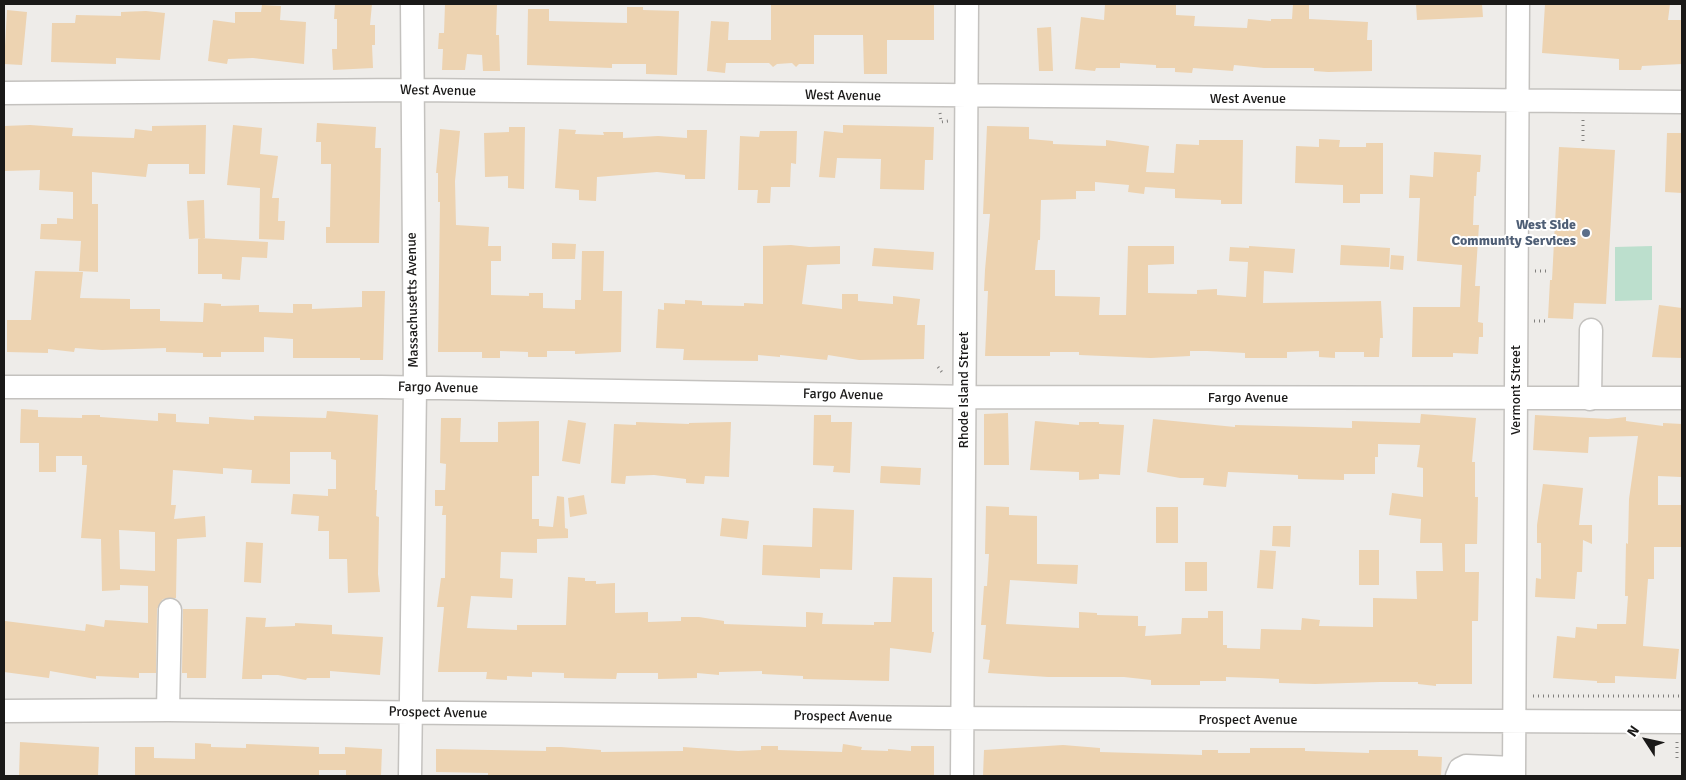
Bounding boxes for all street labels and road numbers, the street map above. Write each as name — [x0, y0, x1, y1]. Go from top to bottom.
street label: West Avenue — [400, 82, 476, 100]
street label: West Avenue — [805, 87, 881, 105]
street label: West Avenue — [1210, 91, 1286, 107]
street label: Massachusetts Avenue — [403, 232, 423, 368]
street label: Rhode Island Street — [956, 332, 972, 448]
street label: Vermont Street — [1508, 345, 1524, 435]
street label: Fargo Avenue — [398, 379, 478, 397]
street label: Fargo Avenue — [803, 386, 883, 404]
street label: Fargo Avenue — [1208, 390, 1288, 406]
street label: Prospect Avenue — [388, 704, 488, 722]
street label: Prospect Avenue — [793, 708, 893, 726]
street label: Prospect Avenue — [1199, 712, 1297, 728]

